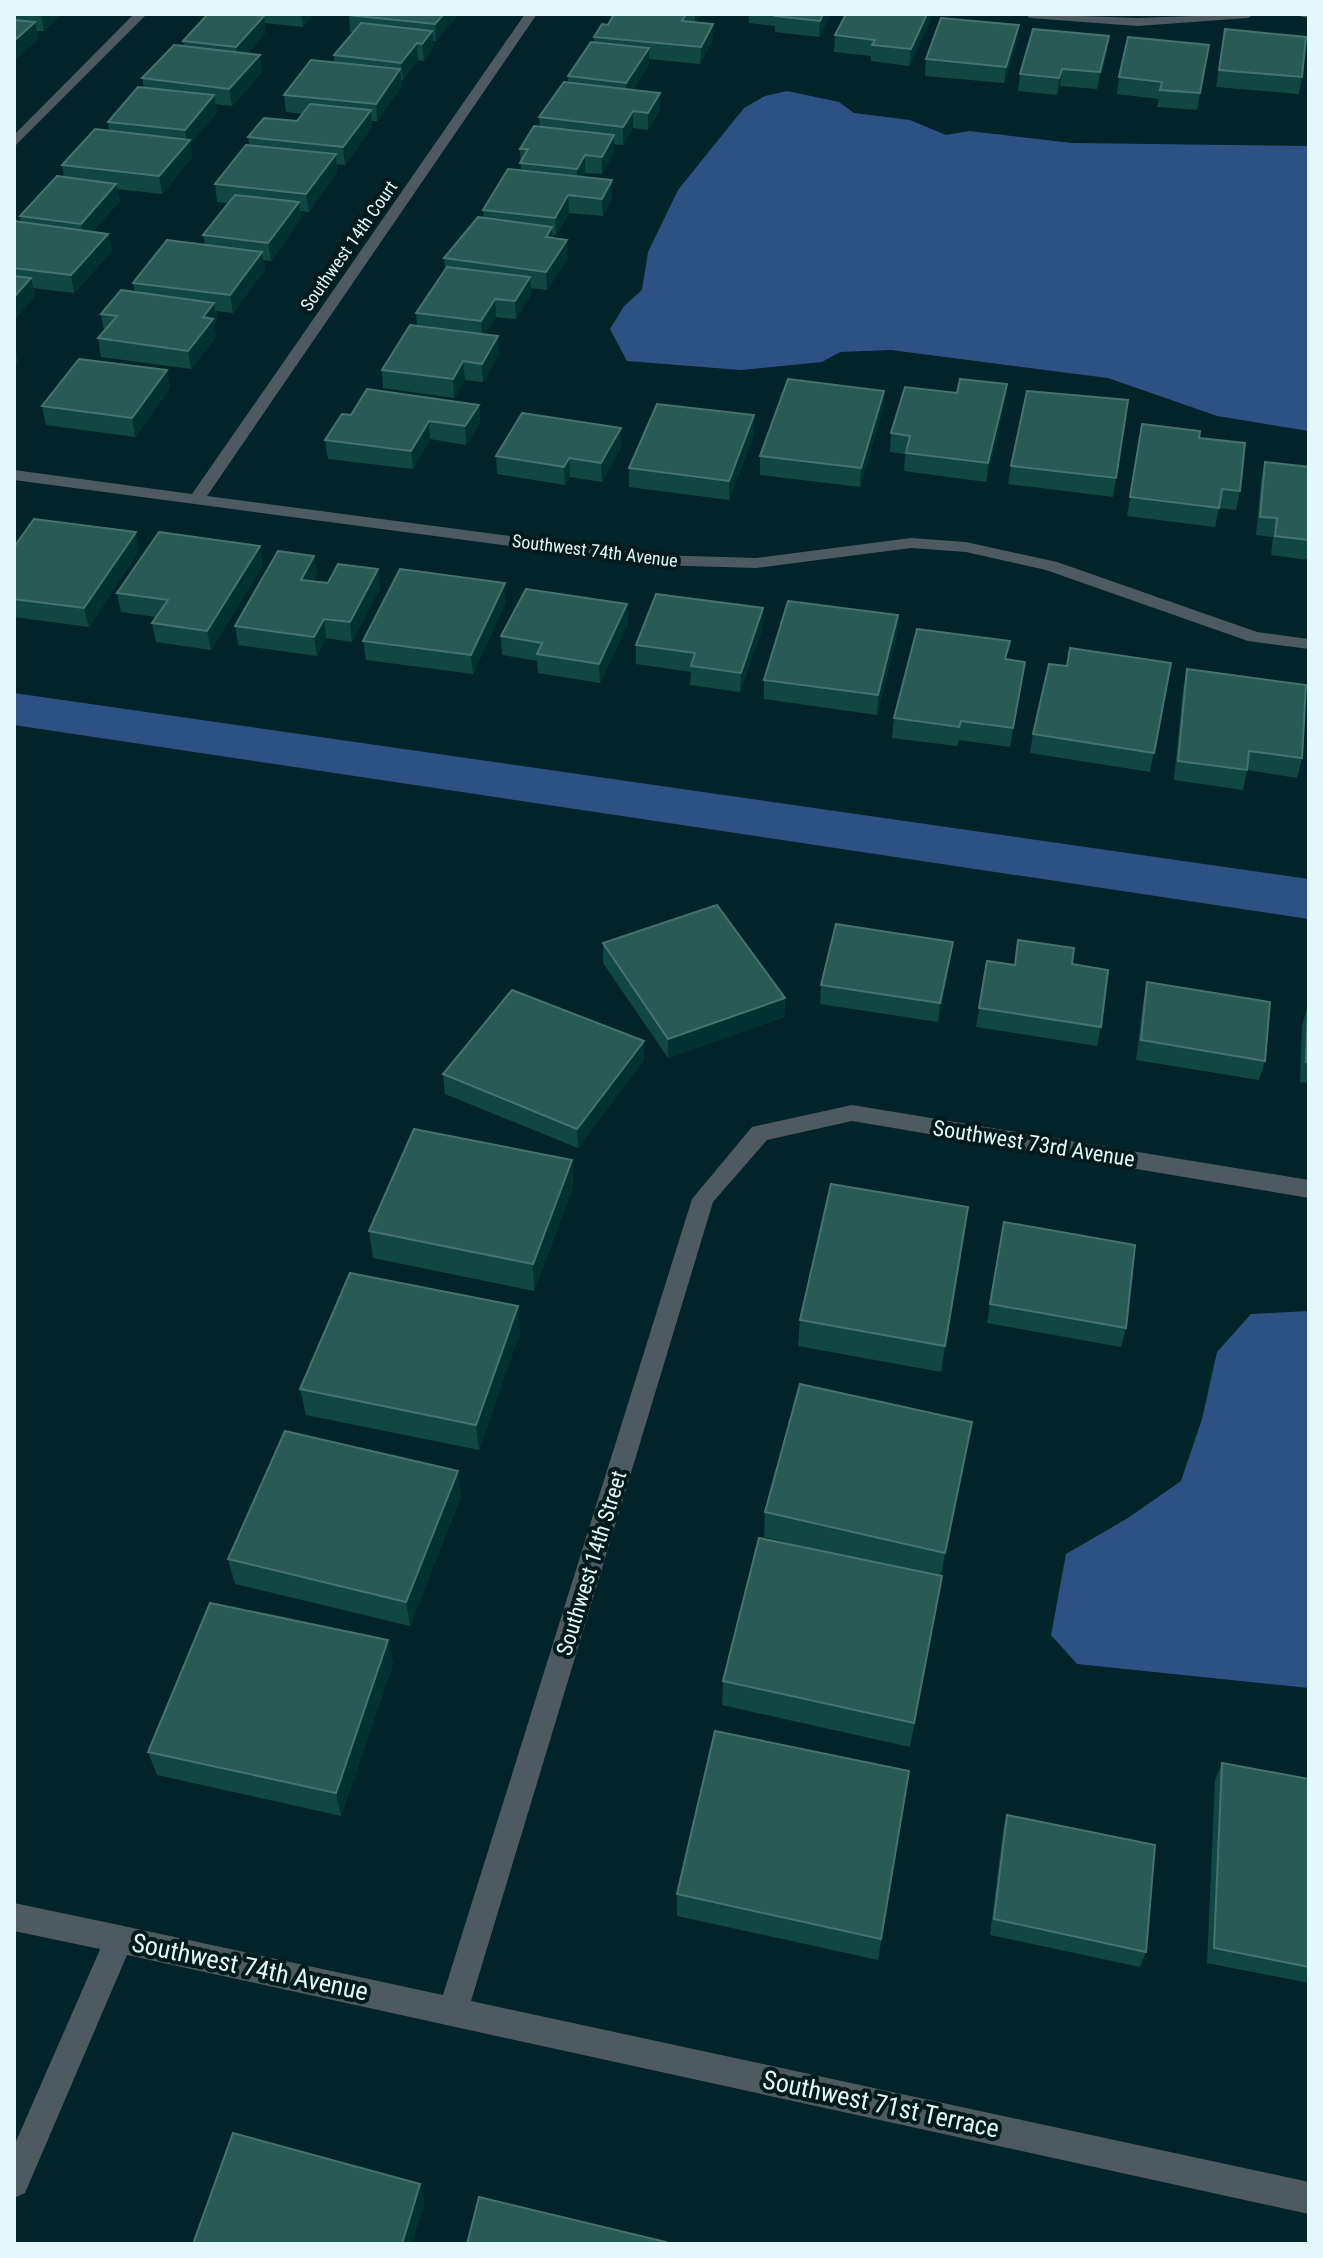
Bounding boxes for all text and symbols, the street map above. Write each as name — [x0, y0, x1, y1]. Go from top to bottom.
street label: Southwest 14th Court — [296, 177, 401, 315]
street label: Southwest 74th Avenue — [511, 530, 679, 571]
street label: Southwest 73rd Avenue — [931, 1115, 1137, 1172]
street label: Southwest 14th Street — [551, 1468, 631, 1659]
street label: Southwest 74th Avenue — [129, 1927, 371, 2007]
street label: Southwest 71st Terrace — [760, 2064, 1002, 2144]

